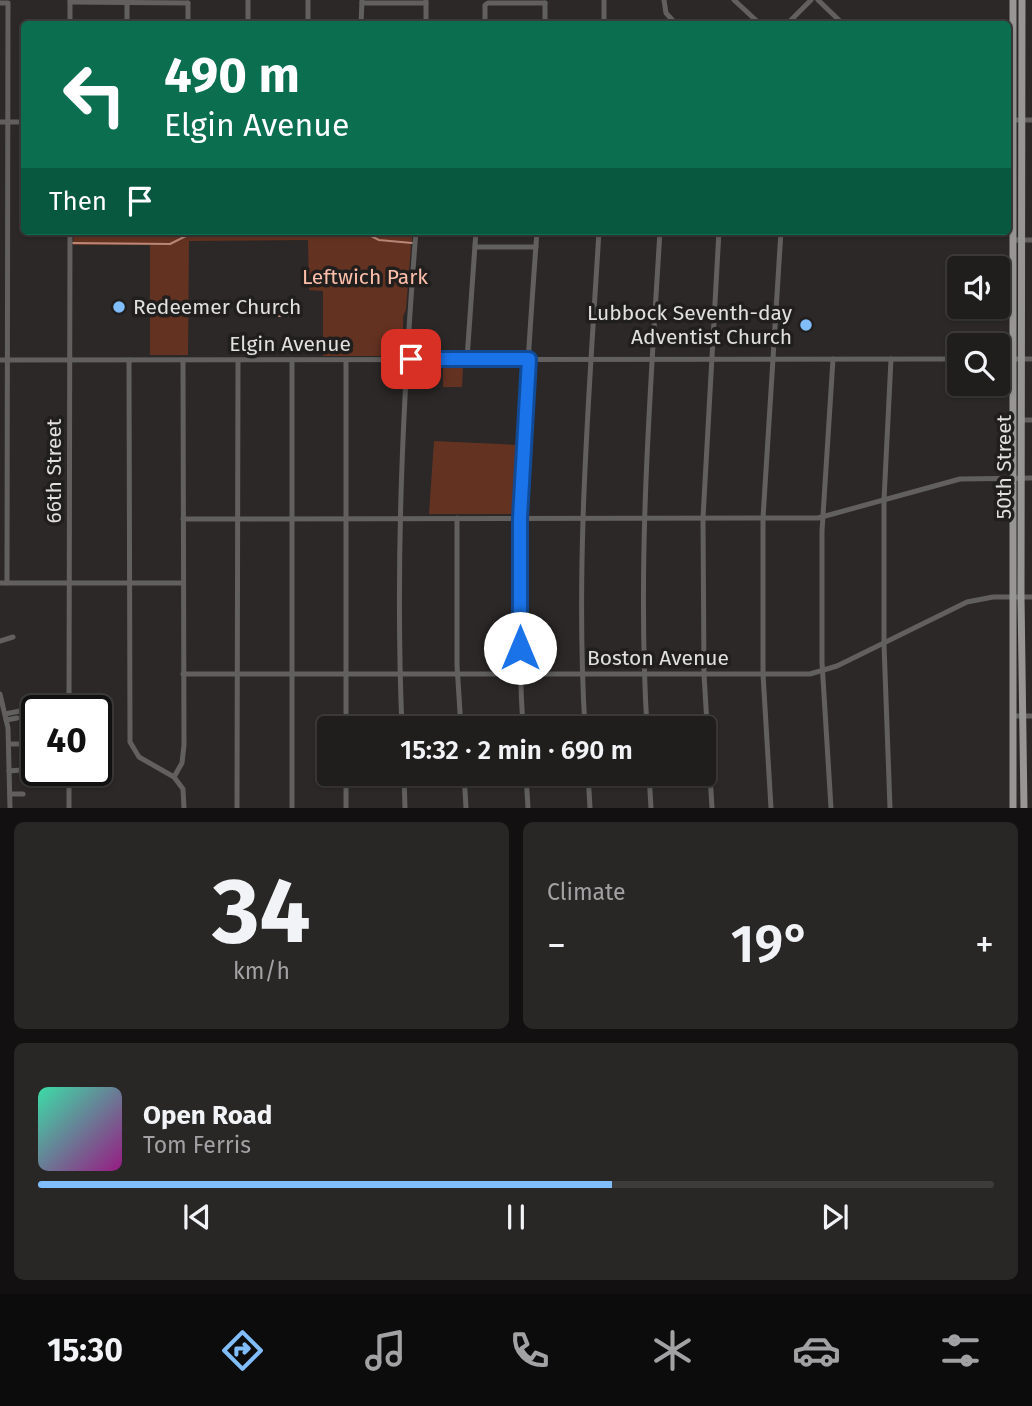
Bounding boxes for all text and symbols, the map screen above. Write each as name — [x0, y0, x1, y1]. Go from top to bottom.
text: 490 m — [164, 46, 300, 105]
icon: left — [49, 49, 140, 140]
text: Elgin Avenue — [164, 106, 349, 144]
icon: arrive — [121, 182, 159, 220]
text: Then — [49, 186, 107, 217]
map controls — [947, 256, 1010, 396]
button: sound — [947, 256, 1010, 319]
park label: Leftwich Park — [302, 264, 428, 290]
place label: Redeemer Church — [133, 294, 301, 320]
marker: Redeemer Church — [111, 299, 127, 315]
place label: Lubbock Seventh-day Adventist Church — [587, 300, 793, 350]
marker: Lubbock Seventh-day Adventist Church — [798, 317, 814, 333]
pin — [381, 329, 441, 389]
street label: Elgin Avenue — [229, 331, 351, 357]
button: search — [947, 333, 1010, 396]
icon: arrive — [392, 340, 430, 378]
street label: 50th Street — [991, 414, 1017, 519]
street label: 66th Street — [41, 418, 67, 523]
position arrow — [483, 611, 557, 685]
street label: Boston Avenue — [587, 645, 729, 671]
speed limit sign: 40 — [21, 695, 112, 786]
text: 15:32 · 2 min · 690 m — [400, 735, 633, 766]
text: 34 — [212, 857, 311, 966]
text: Climate — [547, 878, 626, 906]
text: 19° — [731, 913, 810, 976]
text: − — [547, 922, 566, 968]
text: + — [975, 922, 994, 968]
text: km/h — [233, 957, 290, 985]
text: Open Road — [143, 1100, 272, 1131]
text: Tom Ferris — [143, 1131, 251, 1159]
icon: previous — [178, 1198, 216, 1236]
icon: pause — [497, 1198, 535, 1236]
icon: next — [816, 1198, 854, 1236]
icon: directions — [218, 1326, 267, 1375]
icon: music — [361, 1326, 410, 1375]
icon: phone — [505, 1326, 554, 1375]
icon: climate — [648, 1326, 697, 1375]
icon: car — [792, 1326, 841, 1375]
icon: filters — [936, 1326, 985, 1375]
text: 15:30 — [47, 1331, 123, 1369]

